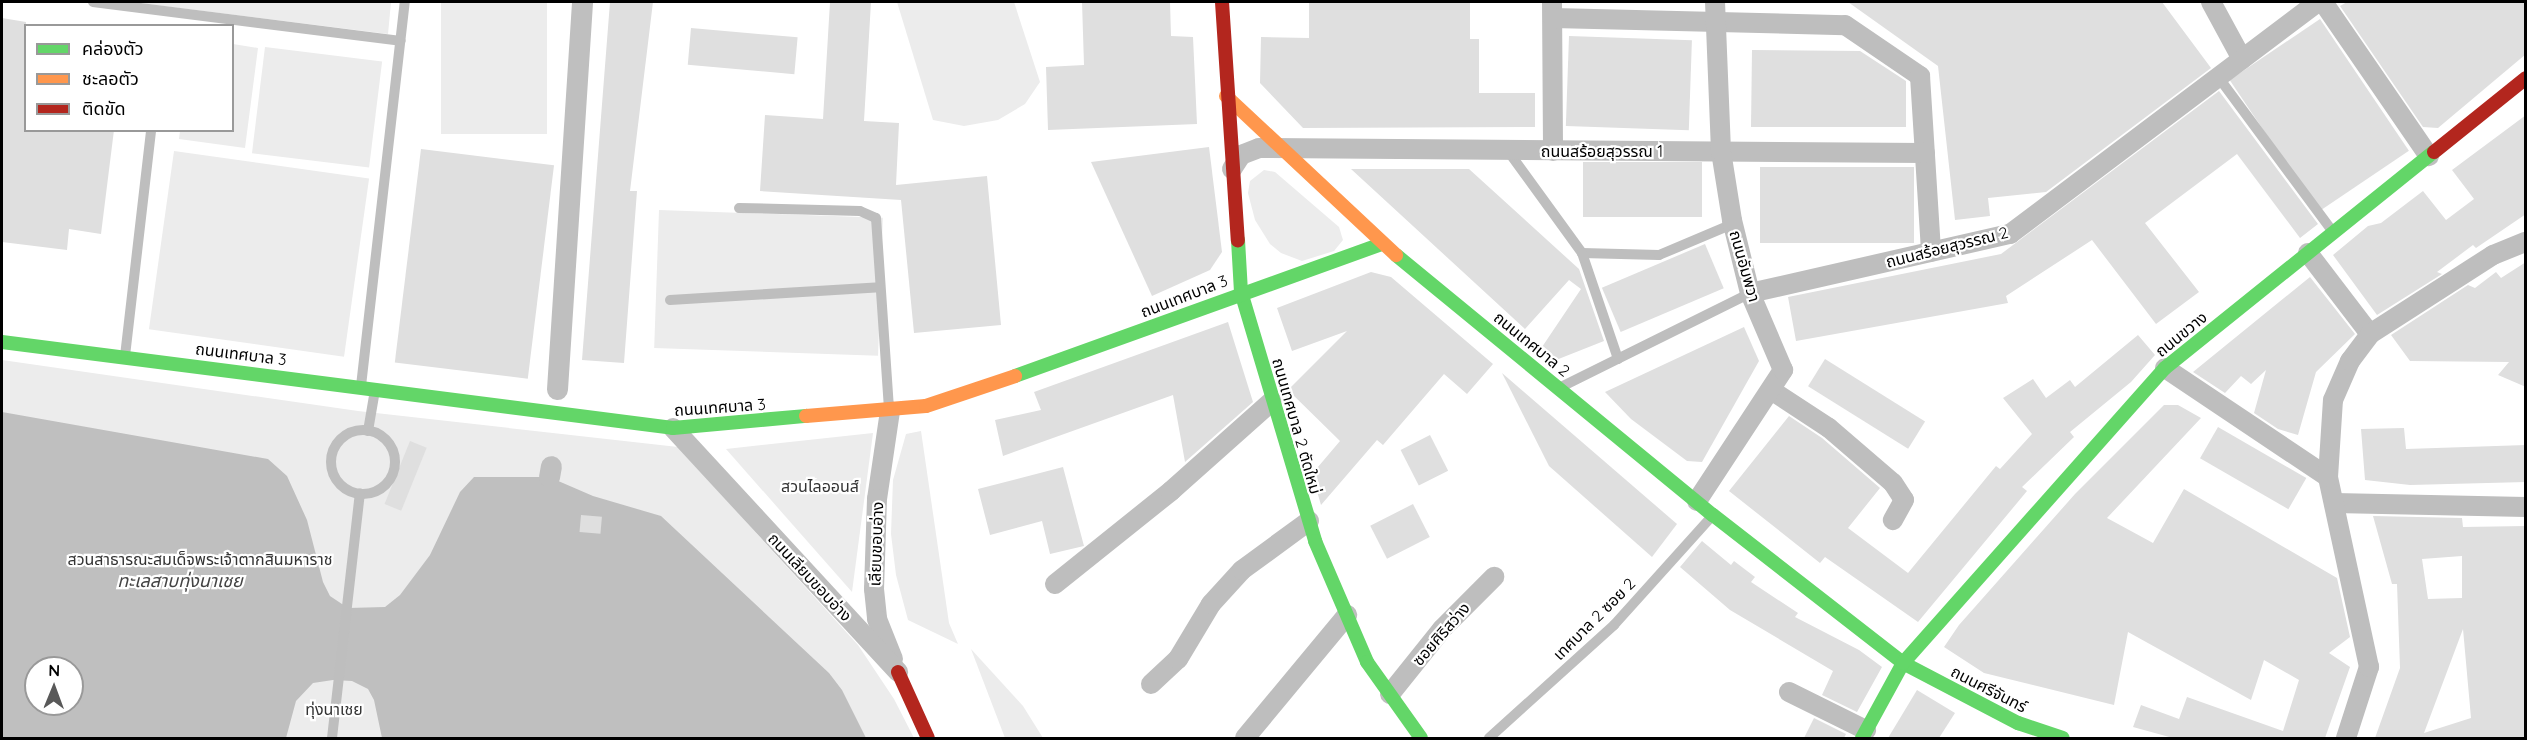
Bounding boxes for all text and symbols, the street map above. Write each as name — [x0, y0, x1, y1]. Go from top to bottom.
legend — [24, 24, 234, 132]
text: คล่องตัว — [82, 37, 144, 60]
text: ชะลอตัว — [82, 67, 139, 90]
text: ติดขัด — [82, 97, 125, 120]
street label: ถนนสร้อยสุวรรณ 1 — [1541, 141, 1663, 161]
street label: ถนนสร้อยสุวรรณ 2 — [1884, 223, 2010, 271]
street label: ถนนอัมพวา — [1726, 228, 1764, 304]
street label: ถนนเทศบาล 3 — [1138, 271, 1230, 321]
street label: ถนนขวาง — [2151, 307, 2211, 361]
street label: ถนนเทศบาล 2 — [1490, 308, 1574, 380]
street label: ถนนเทศบาล 3 — [194, 339, 288, 369]
street label: ถนนเทศบาล 2 ตัดใหม่ — [1268, 356, 1326, 496]
street label: ถนนเทศบาล 3 — [674, 394, 766, 420]
park label: สวนไลออนส์ — [781, 476, 859, 496]
street label: เลียบขอบอ่าง — [865, 501, 887, 587]
street label: ถนนเลียบขอบอ่าง — [764, 529, 856, 625]
park label: สวนสาธารณะสมเด็จพระเจ้าตากสินมหาราช — [68, 549, 332, 569]
water label: ทะเลสาบทุ่งนาเชย — [117, 570, 243, 592]
street label: เทศบาล 2 ซอย 2 — [1549, 574, 1639, 664]
street label: ซอยศิริสว่าง — [1408, 598, 1474, 670]
north arrow — [24, 656, 84, 716]
text: N — [48, 660, 60, 680]
street label: ถนนศรีจันทร์ — [1948, 662, 2030, 716]
park label: ทุ่งนาเชย — [305, 699, 363, 719]

